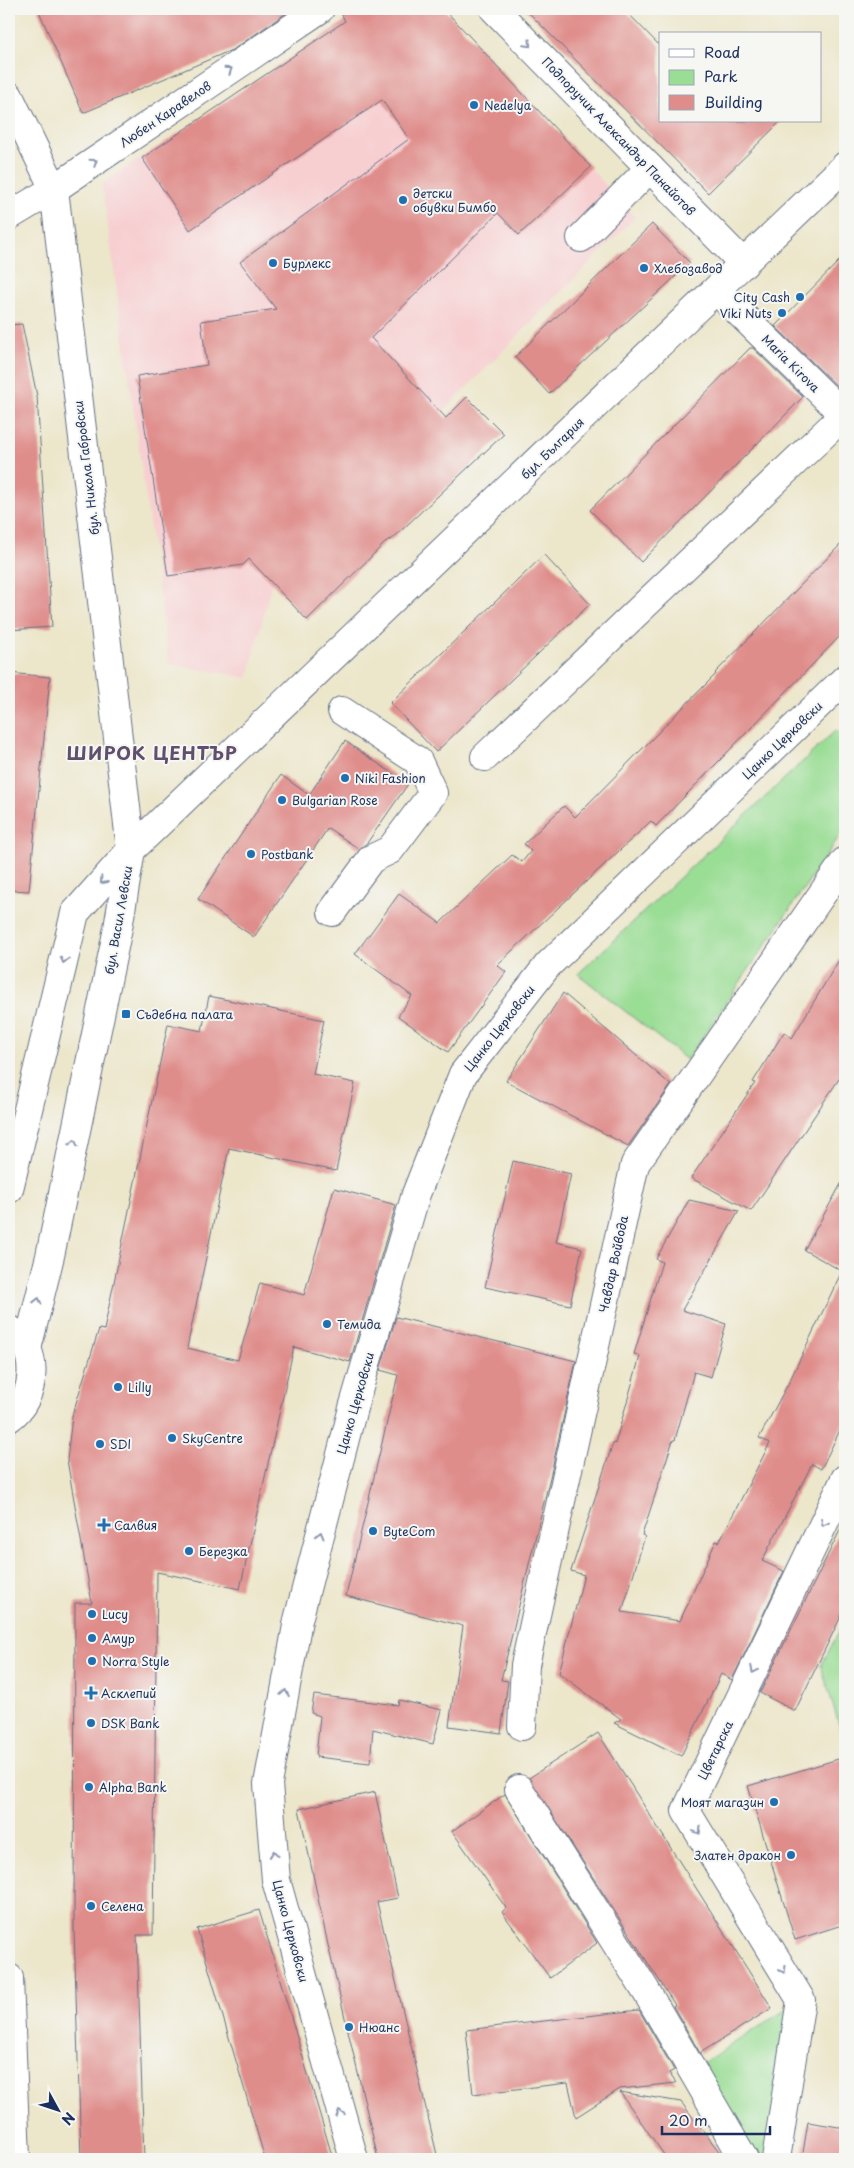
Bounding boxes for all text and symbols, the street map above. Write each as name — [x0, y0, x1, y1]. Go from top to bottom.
legend — [659, 32, 822, 122]
one-way arrow — [522, 38, 531, 47]
text: Road — [704, 40, 740, 63]
street label: Подпоручик Александър Панайотов — [538, 53, 700, 219]
text: Park — [704, 64, 738, 87]
one-way arrow — [224, 67, 233, 77]
street label: Любен Каравелов — [116, 77, 214, 151]
text: Building — [704, 90, 763, 113]
place label: Nedelya — [484, 96, 532, 114]
marker: Nedelya — [468, 99, 480, 111]
one-way arrow — [89, 159, 98, 168]
place label: детски обувки Бимбо — [413, 184, 497, 216]
marker: детски обувки Бимбо — [397, 194, 409, 206]
place label: Бурлекс — [283, 254, 331, 272]
marker: Бурлекс — [267, 257, 279, 269]
place label: Хлебозавод — [654, 259, 722, 277]
marker: Хлебозавод — [638, 262, 650, 274]
place label: City Cash — [734, 288, 790, 306]
marker: City Cash — [794, 291, 806, 303]
place label: Viki Nuts — [720, 304, 772, 322]
marker: Viki Nuts — [776, 307, 788, 319]
street label: Maria Kirova — [758, 330, 824, 396]
street label: бул. Никола Габровски — [69, 400, 103, 536]
street label: бул. България — [516, 413, 588, 483]
street label: Цанко Церковски — [738, 697, 826, 783]
district label: ШИРОК ЦЕНТЪР — [66, 739, 238, 766]
place label: Niki Fashion — [355, 769, 426, 787]
marker: Niki Fashion — [339, 772, 351, 784]
place label: Bulgarian Rose — [292, 791, 378, 809]
marker: Bulgarian Rose — [276, 794, 288, 806]
place label: Postbank — [261, 845, 314, 863]
marker: Postbank — [245, 848, 257, 860]
street label: бул. Васил Левски — [100, 864, 136, 976]
one-way arrow — [100, 876, 109, 885]
one-way arrow — [59, 955, 70, 964]
street label: Цанко Церковски — [460, 981, 538, 1075]
place label: Съдебна палата — [136, 1005, 233, 1023]
marker: Съдебна палата — [120, 1008, 132, 1020]
one-way arrow — [68, 1138, 78, 1147]
street label: Чавдар Войвода — [594, 1213, 632, 1314]
one-way arrow — [33, 1298, 43, 1306]
place label: Темида — [337, 1315, 382, 1333]
marker: Темида — [321, 1318, 333, 1330]
street label: Цанко Церковски — [332, 1350, 378, 1456]
place label: Lilly — [128, 1378, 152, 1396]
marker: Lilly — [112, 1381, 124, 1393]
place label: SkyCentre — [182, 1429, 243, 1447]
marker: SkyCentre — [166, 1432, 178, 1444]
place label: SDI — [110, 1435, 131, 1453]
marker: SDI — [94, 1438, 106, 1450]
place label: Салвия — [114, 1516, 157, 1534]
one-way arrow — [820, 1518, 830, 1527]
marker: Салвия — [98, 1519, 110, 1531]
place label: ByteCom — [383, 1522, 436, 1540]
marker: ByteCom — [367, 1525, 379, 1537]
one-way arrow — [314, 1530, 325, 1539]
place label: Березка — [199, 1542, 248, 1560]
marker: Березка — [183, 1545, 195, 1557]
place label: Lucy — [102, 1605, 128, 1623]
marker: Lucy — [86, 1608, 98, 1620]
place label: Амур — [102, 1629, 135, 1647]
marker: Амур — [86, 1632, 98, 1644]
place label: Norra Style — [102, 1652, 170, 1670]
marker: Norra Style — [86, 1655, 98, 1667]
one-way arrow — [750, 1665, 760, 1674]
place label: Асклепий — [101, 1684, 156, 1702]
marker: Асклепий — [85, 1687, 97, 1699]
one-way arrow — [279, 1689, 289, 1697]
place label: DSK Bank — [101, 1714, 160, 1732]
marker: DSK Bank — [85, 1717, 97, 1729]
street label: Цветарска — [693, 1717, 737, 1782]
place label: Alpha Bank — [99, 1778, 167, 1796]
marker: Alpha Bank — [83, 1781, 95, 1793]
place label: Моят магазин — [681, 1793, 764, 1811]
marker: Моят магазин — [768, 1796, 780, 1808]
one-way arrow — [692, 1825, 701, 1834]
place label: Златен дракон — [693, 1846, 781, 1864]
marker: Златен дракон — [785, 1849, 797, 1861]
one-way arrow — [269, 1850, 280, 1858]
street label: Цанко Церковски — [269, 1878, 313, 1984]
place label: Селена — [101, 1897, 144, 1915]
marker: Селена — [85, 1900, 97, 1912]
one-way arrow — [776, 1964, 786, 1973]
place label: Нюанс — [359, 2018, 400, 2036]
marker: Нюанс — [343, 2021, 355, 2033]
north arrow — [32, 2086, 82, 2136]
scale bar — [662, 2103, 769, 2135]
text: N — [57, 2108, 80, 2130]
text: 20 m — [669, 2108, 708, 2131]
one-way arrow — [336, 2109, 346, 2117]

